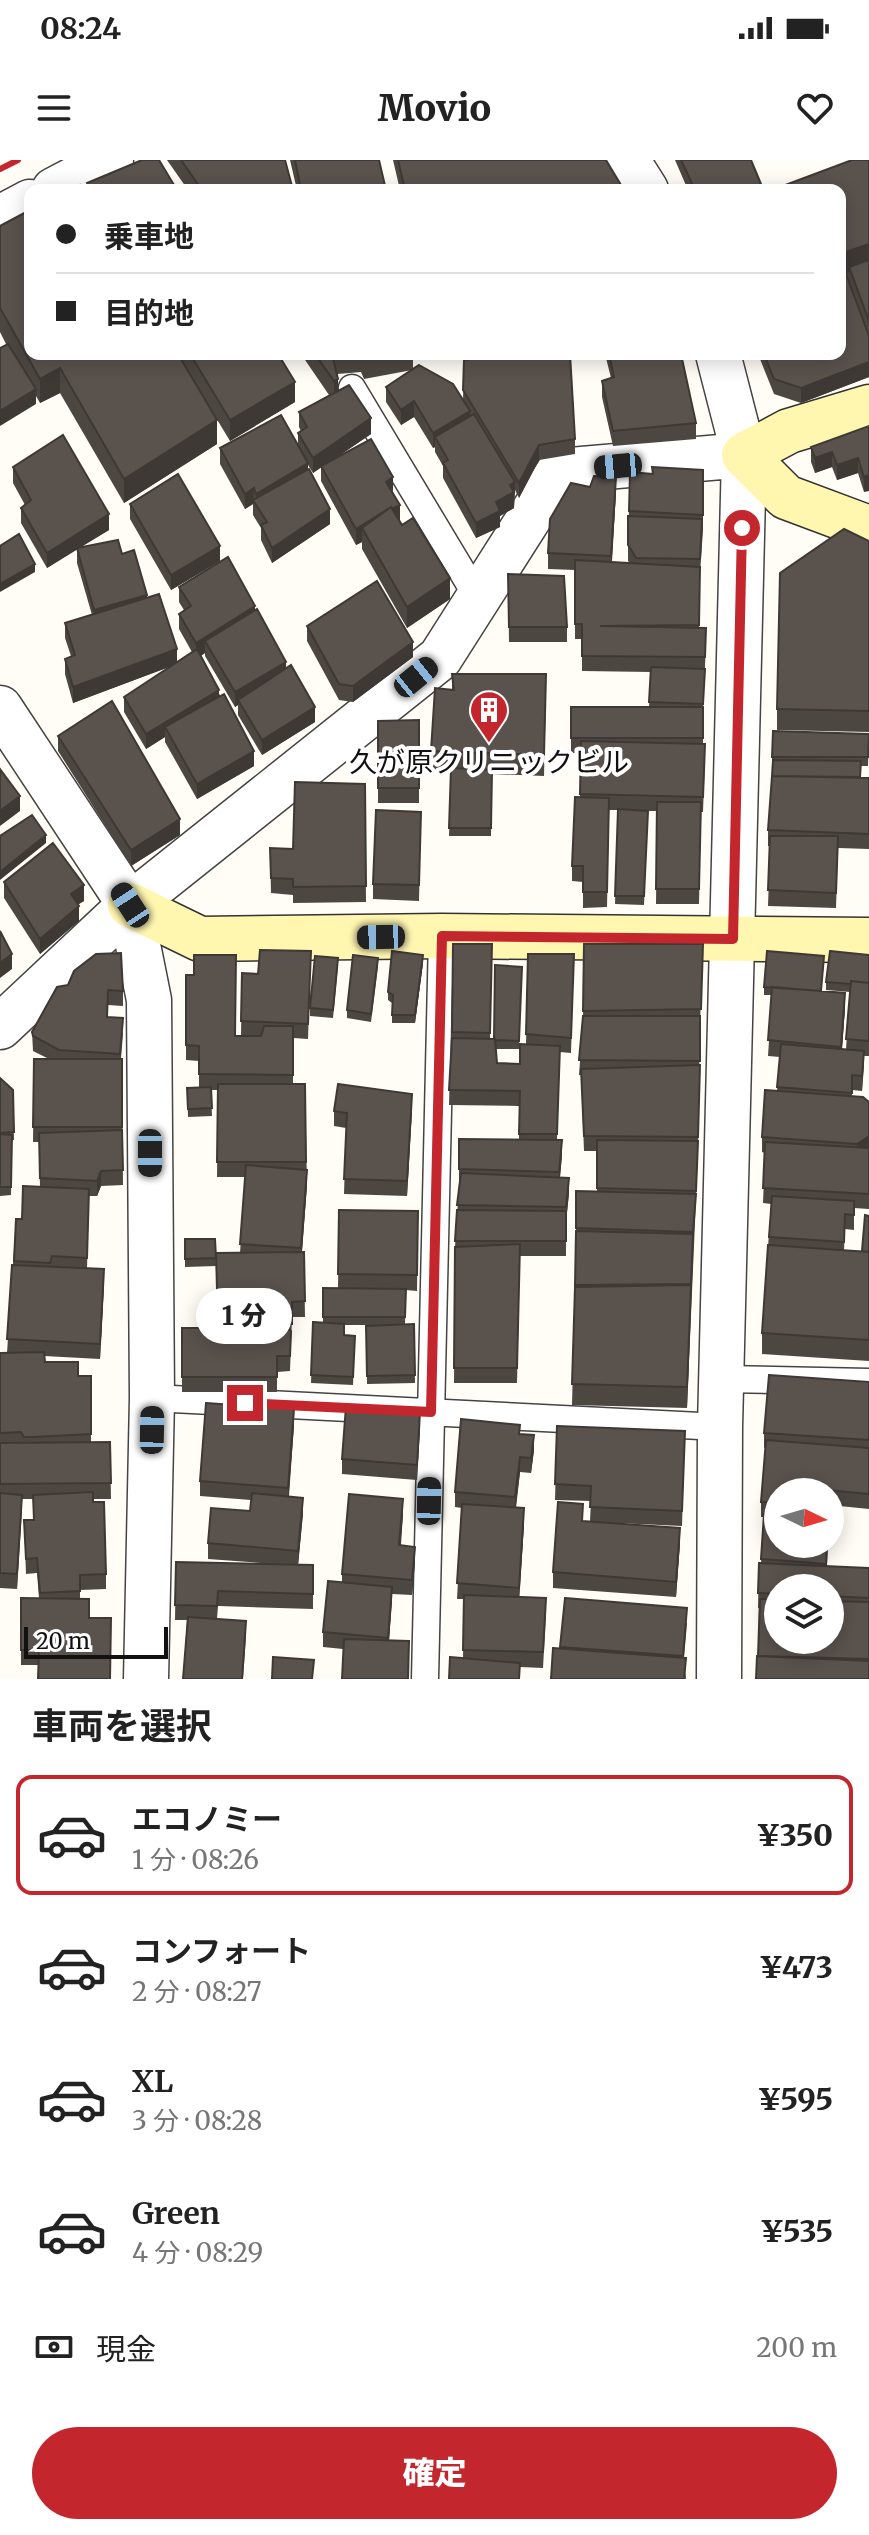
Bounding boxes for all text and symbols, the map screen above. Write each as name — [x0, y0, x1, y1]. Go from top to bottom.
text: 08:24 — [40, 9, 121, 47]
icon: menu — [32, 86, 76, 130]
text: Movio — [378, 86, 491, 131]
icon: heart — [793, 86, 837, 130]
text: 乗車地 — [104, 217, 194, 255]
text: 目的地 — [104, 294, 194, 332]
car — [593, 452, 643, 480]
route start — [724, 510, 760, 546]
car — [390, 653, 442, 701]
building icon: 久が原クリニックビル — [468, 689, 510, 744]
place label: 久が原クリニックビル — [349, 744, 629, 780]
car — [107, 878, 153, 932]
car — [357, 925, 405, 949]
car — [138, 1129, 162, 1177]
callout: 1 分 — [197, 1287, 293, 1343]
text: 1 分 — [222, 1299, 266, 1332]
route end — [227, 1385, 263, 1421]
car — [140, 1406, 164, 1454]
car — [417, 1477, 441, 1525]
north arrow — [764, 1478, 844, 1558]
map controls — [764, 1478, 844, 1654]
button: layers — [764, 1574, 844, 1654]
scale bar — [24, 1623, 168, 1659]
text: 20 m — [36, 1627, 90, 1655]
text: 車両を選択 — [32, 1704, 212, 1749]
icon: car — [36, 1799, 108, 1871]
text: エコノミー — [132, 1800, 282, 1838]
text: ¥350 — [756, 1816, 833, 1854]
text: 1 分 · 08:26 — [132, 1843, 259, 1876]
icon: car — [36, 1931, 108, 2003]
text: コンフォート — [132, 1932, 311, 1970]
text: ¥473 — [759, 1948, 833, 1986]
text: 2 分 · 08:27 — [132, 1975, 262, 2008]
text: XL — [132, 2062, 173, 2100]
icon: car — [36, 2063, 108, 2135]
text: ¥595 — [758, 2080, 833, 2118]
text: 3 分 · 08:28 — [132, 2104, 262, 2137]
text: Green — [132, 2194, 220, 2232]
icon: car — [36, 2195, 108, 2267]
text: ¥535 — [760, 2212, 833, 2250]
text: 4 分 · 08:29 — [132, 2236, 263, 2269]
icon: cash — [32, 2325, 76, 2369]
text: 現金 — [96, 2330, 156, 2368]
text: 200 m — [756, 2331, 837, 2364]
button: 確定 — [32, 2427, 837, 2519]

